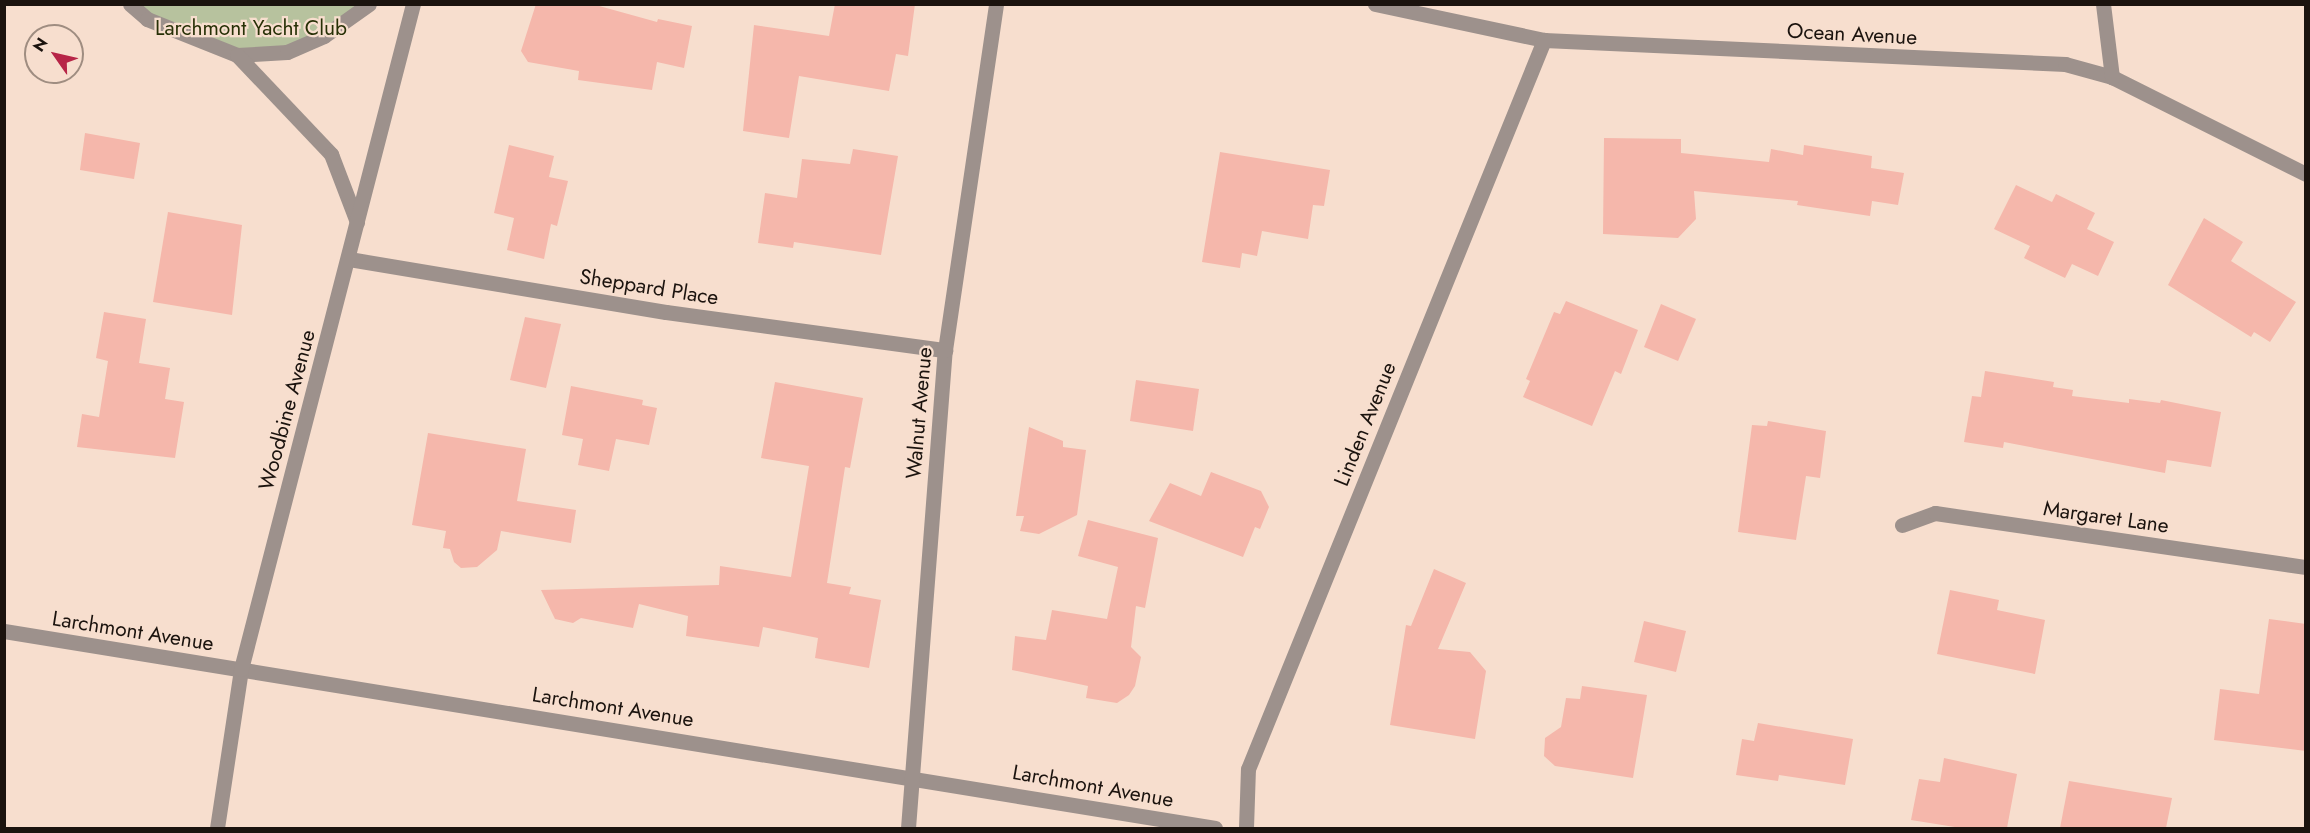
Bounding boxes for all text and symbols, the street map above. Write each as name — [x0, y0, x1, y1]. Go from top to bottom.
park label: Larchmont Yacht Club — [155, 15, 347, 41]
street label: Ocean Avenue — [1786, 18, 1918, 50]
north arrow — [24, 24, 84, 84]
text: N — [27, 33, 53, 56]
street label: Sheppard Place — [578, 264, 720, 310]
street label: Woodbine Avenue — [253, 327, 321, 493]
street label: Walnut Avenue — [901, 346, 937, 480]
street label: Linden Avenue — [1329, 358, 1401, 490]
street label: Margaret Lane — [2042, 496, 2170, 538]
street label: Larchmont Avenue — [50, 606, 216, 656]
street label: Larchmont Avenue — [530, 682, 696, 732]
street label: Larchmont Avenue — [1010, 759, 1176, 813]

